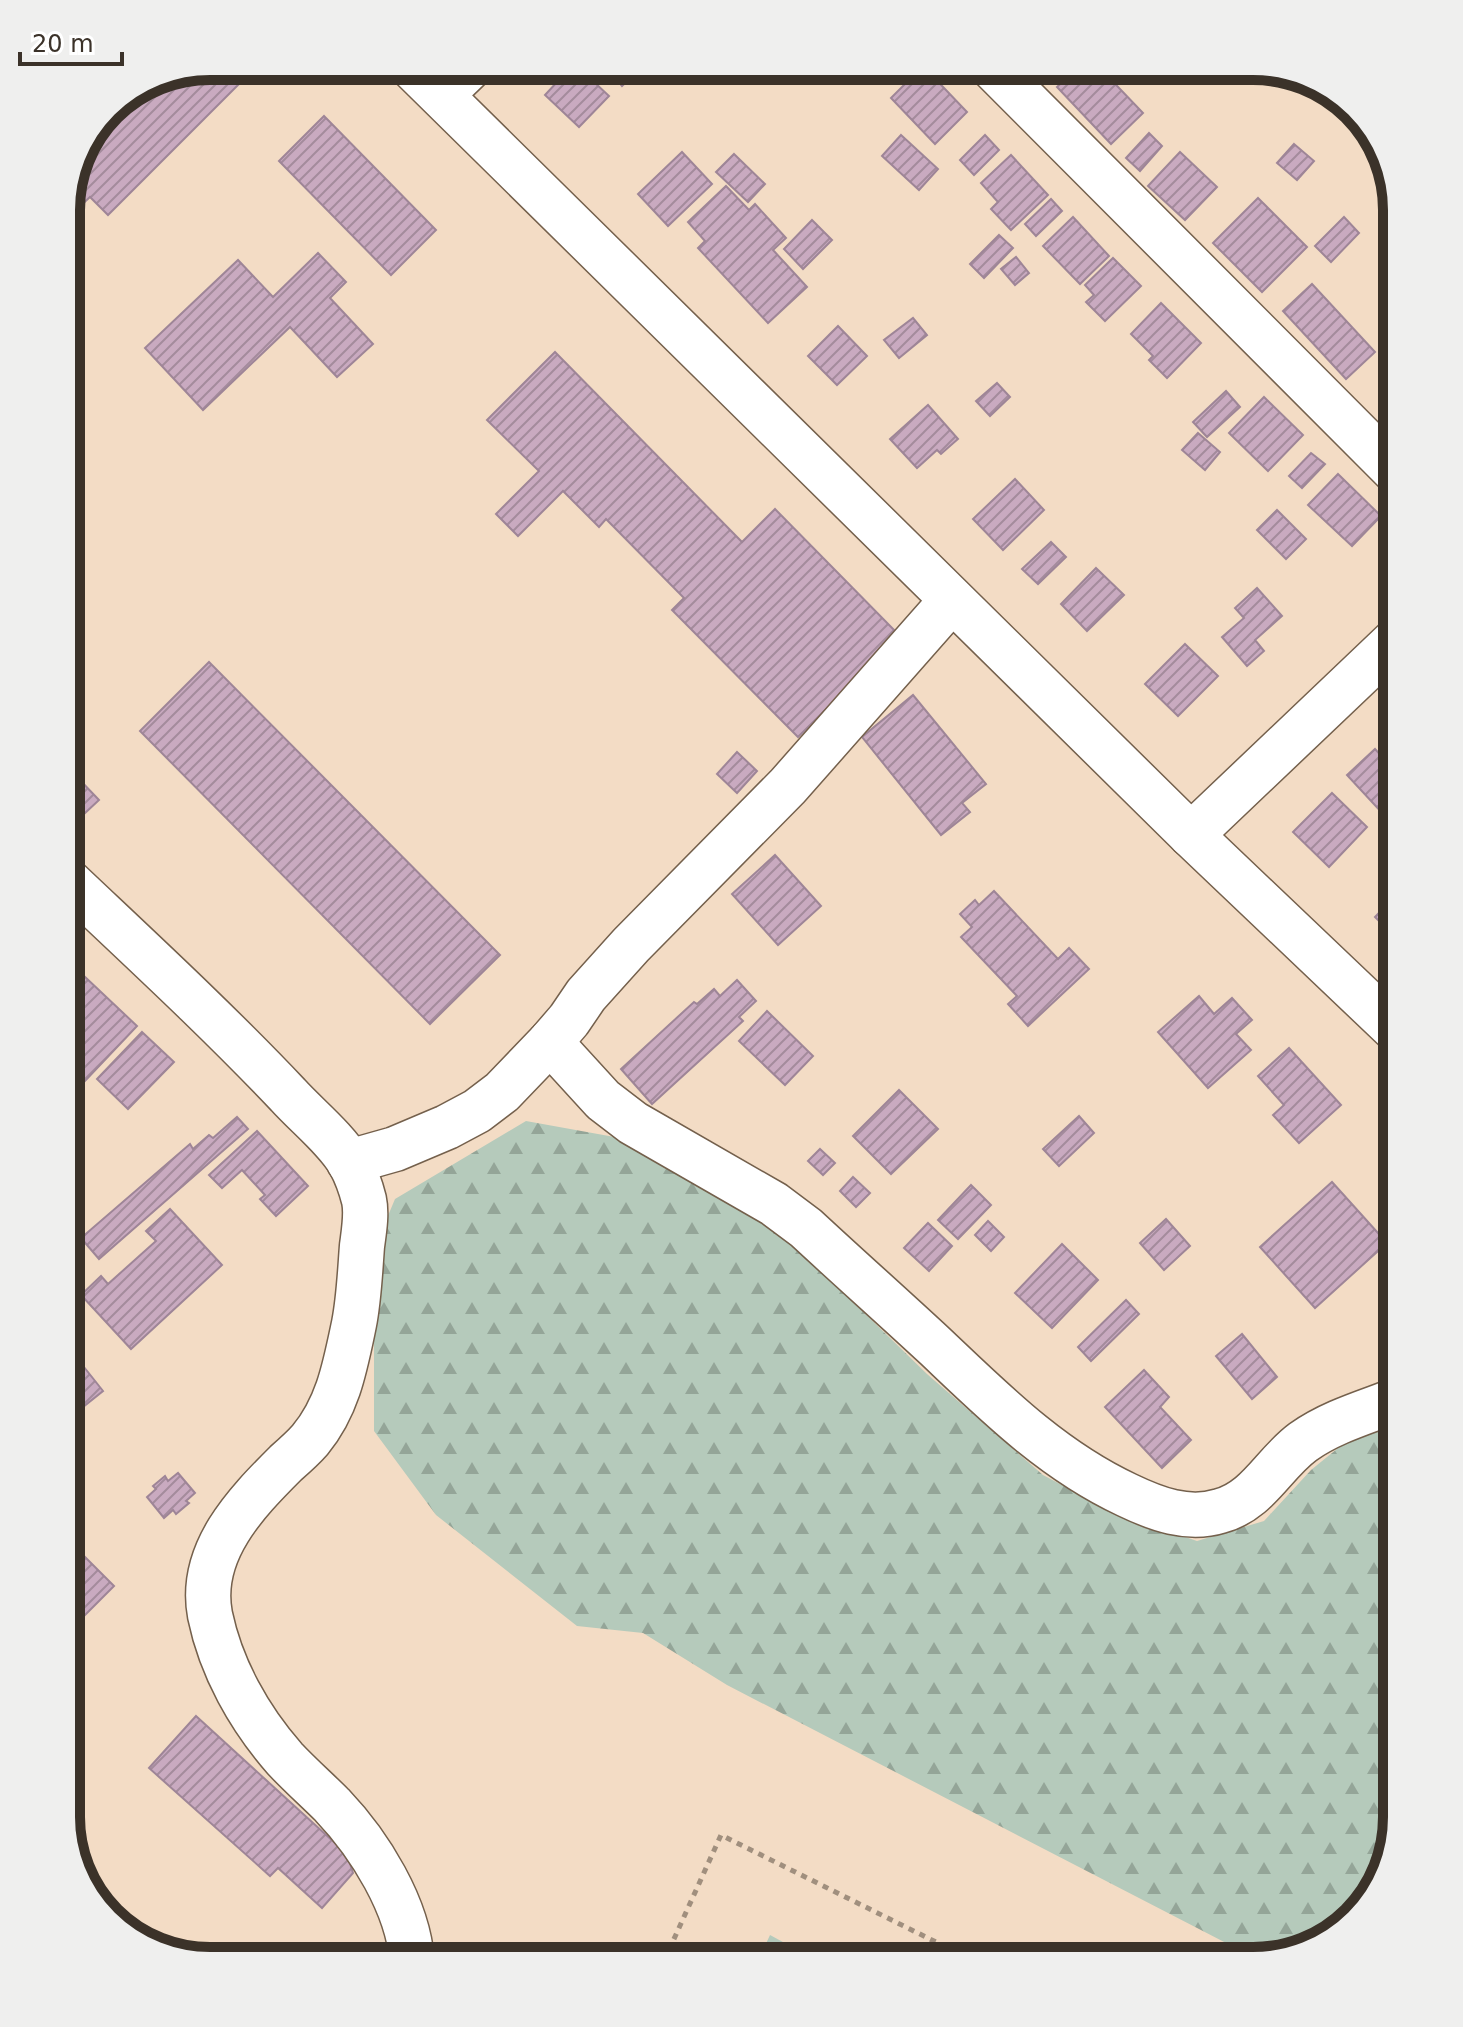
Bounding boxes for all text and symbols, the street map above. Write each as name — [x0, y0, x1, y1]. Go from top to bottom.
scale bar — [20, 16, 122, 66]
text: 20 m — [32, 30, 94, 58]

